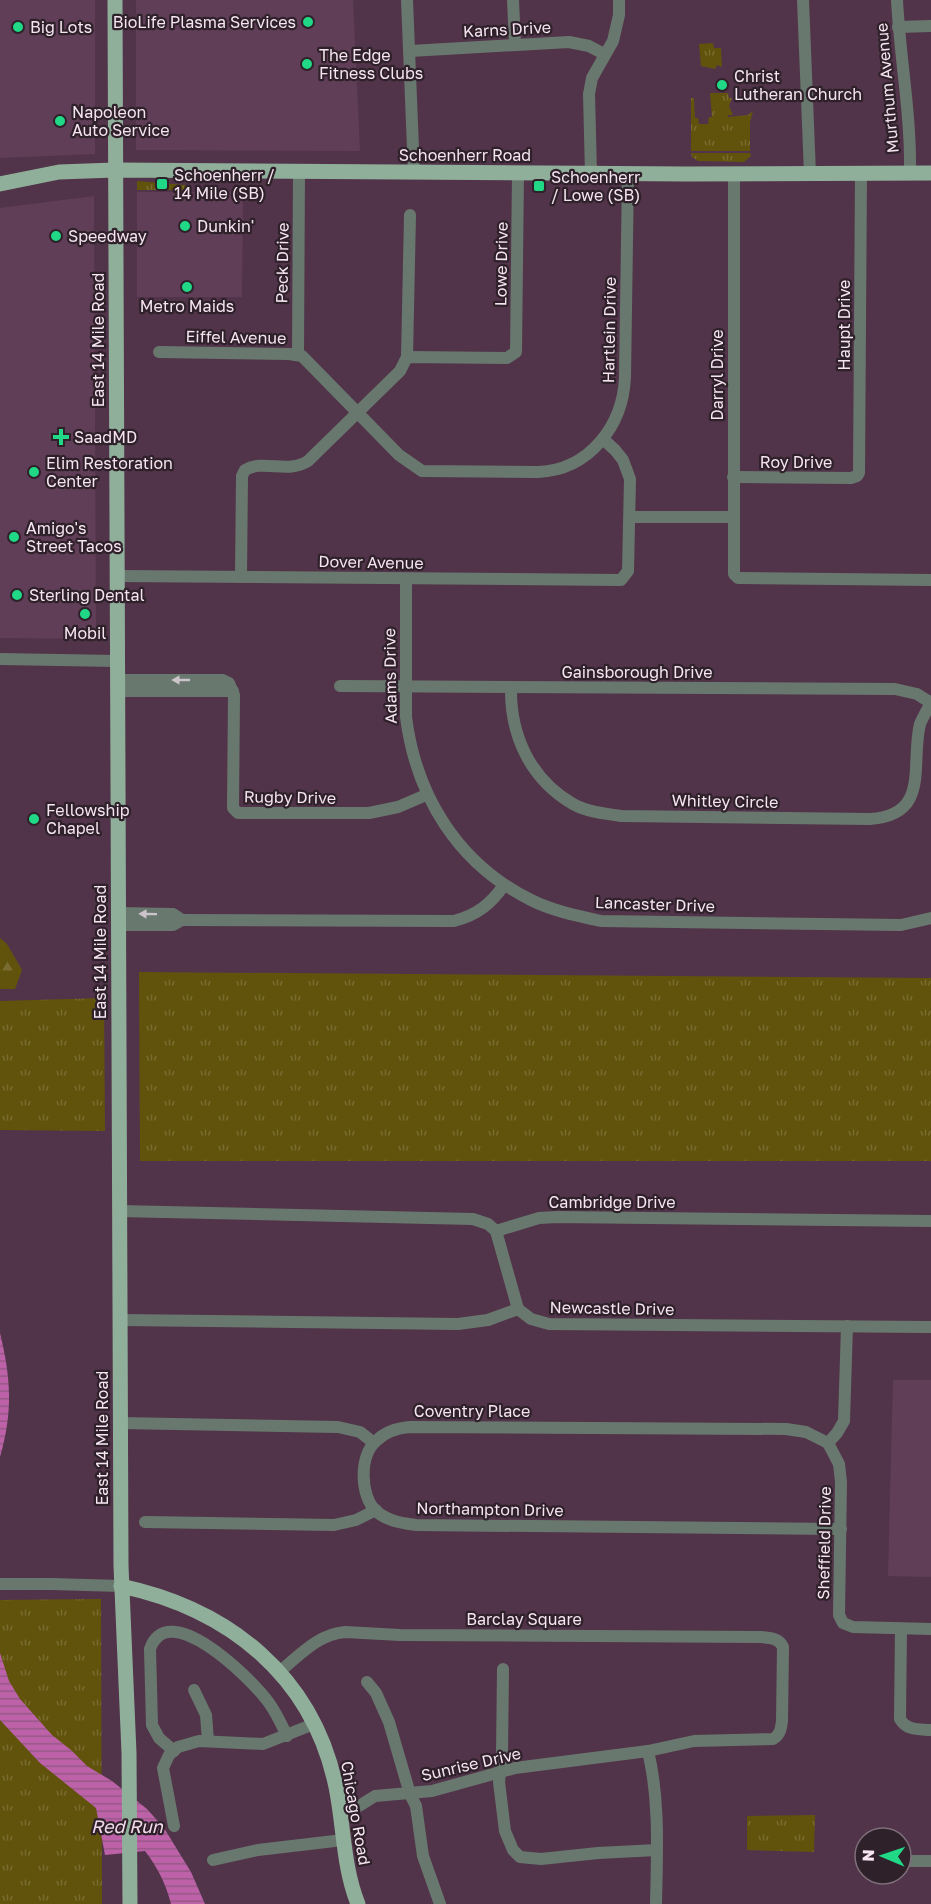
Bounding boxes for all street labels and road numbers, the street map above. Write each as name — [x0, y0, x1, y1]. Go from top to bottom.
street label: Karns Drive — [462, 17, 552, 41]
street label: Murthum Avenue — [871, 22, 903, 154]
street label: Schoenherr Road — [399, 145, 531, 165]
street label: Peck Drive — [271, 222, 293, 304]
street label: Lowe Drive — [490, 222, 512, 306]
street label: East 14 Mile Road — [88, 273, 108, 407]
street label: Hartlein Drive — [598, 277, 620, 383]
street label: Haupt Drive — [834, 280, 854, 370]
street label: Eiffel Avenue — [186, 326, 286, 348]
street label: Darryl Drive — [707, 330, 727, 420]
street label: Roy Drive — [760, 452, 832, 472]
street label: Dover Avenue — [318, 551, 424, 573]
street label: Adams Drive — [379, 628, 401, 724]
street label: Gainsborough Drive — [561, 662, 713, 682]
street label: Rugby Drive — [244, 786, 336, 808]
street label: Whitley Circle — [671, 790, 779, 812]
street label: East 14 Mile Road — [90, 885, 110, 1019]
street label: Lancaster Drive — [595, 892, 715, 916]
street label: Cambridge Drive — [548, 1192, 676, 1212]
street label: Newcastle Drive — [550, 1297, 674, 1319]
street label: East 14 Mile Road — [92, 1371, 112, 1505]
street label: Coventry Place — [414, 1401, 530, 1421]
street label: Sheffield Drive — [813, 1486, 835, 1600]
street label: Northampton Drive — [416, 1498, 564, 1520]
street label: Barclay Square — [466, 1609, 582, 1629]
street label: Sunrise Drive — [419, 1743, 523, 1785]
street label: Chicago Road — [337, 1759, 375, 1867]

